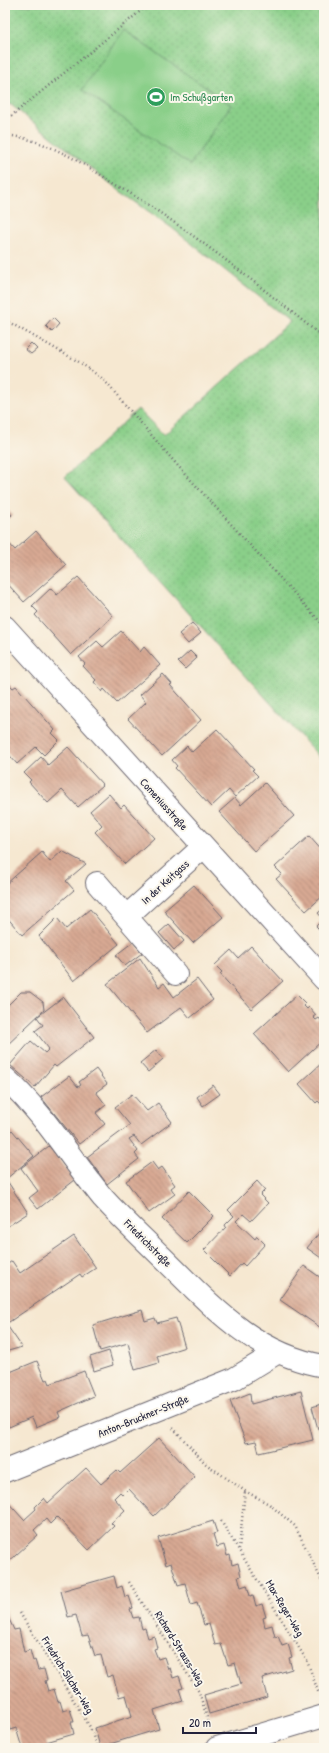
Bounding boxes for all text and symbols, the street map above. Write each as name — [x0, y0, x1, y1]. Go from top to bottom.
sports icon: Im Schußgarten — [145, 86, 167, 108]
place label: Im Schußgarten — [170, 90, 233, 104]
street label: Comeniusstraße — [137, 775, 191, 833]
street label: In der Keitgass — [138, 857, 192, 907]
street label: Friedrichstraße — [120, 1215, 175, 1270]
street label: Anton-Bruckner-Straße — [96, 1391, 191, 1441]
street label: Max-Reger-Weg — [263, 1577, 307, 1639]
street label: Richard-Strauss-Weg — [152, 1609, 208, 1688]
street label: Friedrich-Silcher-Weg — [38, 1633, 97, 1716]
scale bar — [183, 1709, 256, 1735]
text: 20 m — [189, 1714, 211, 1731]

